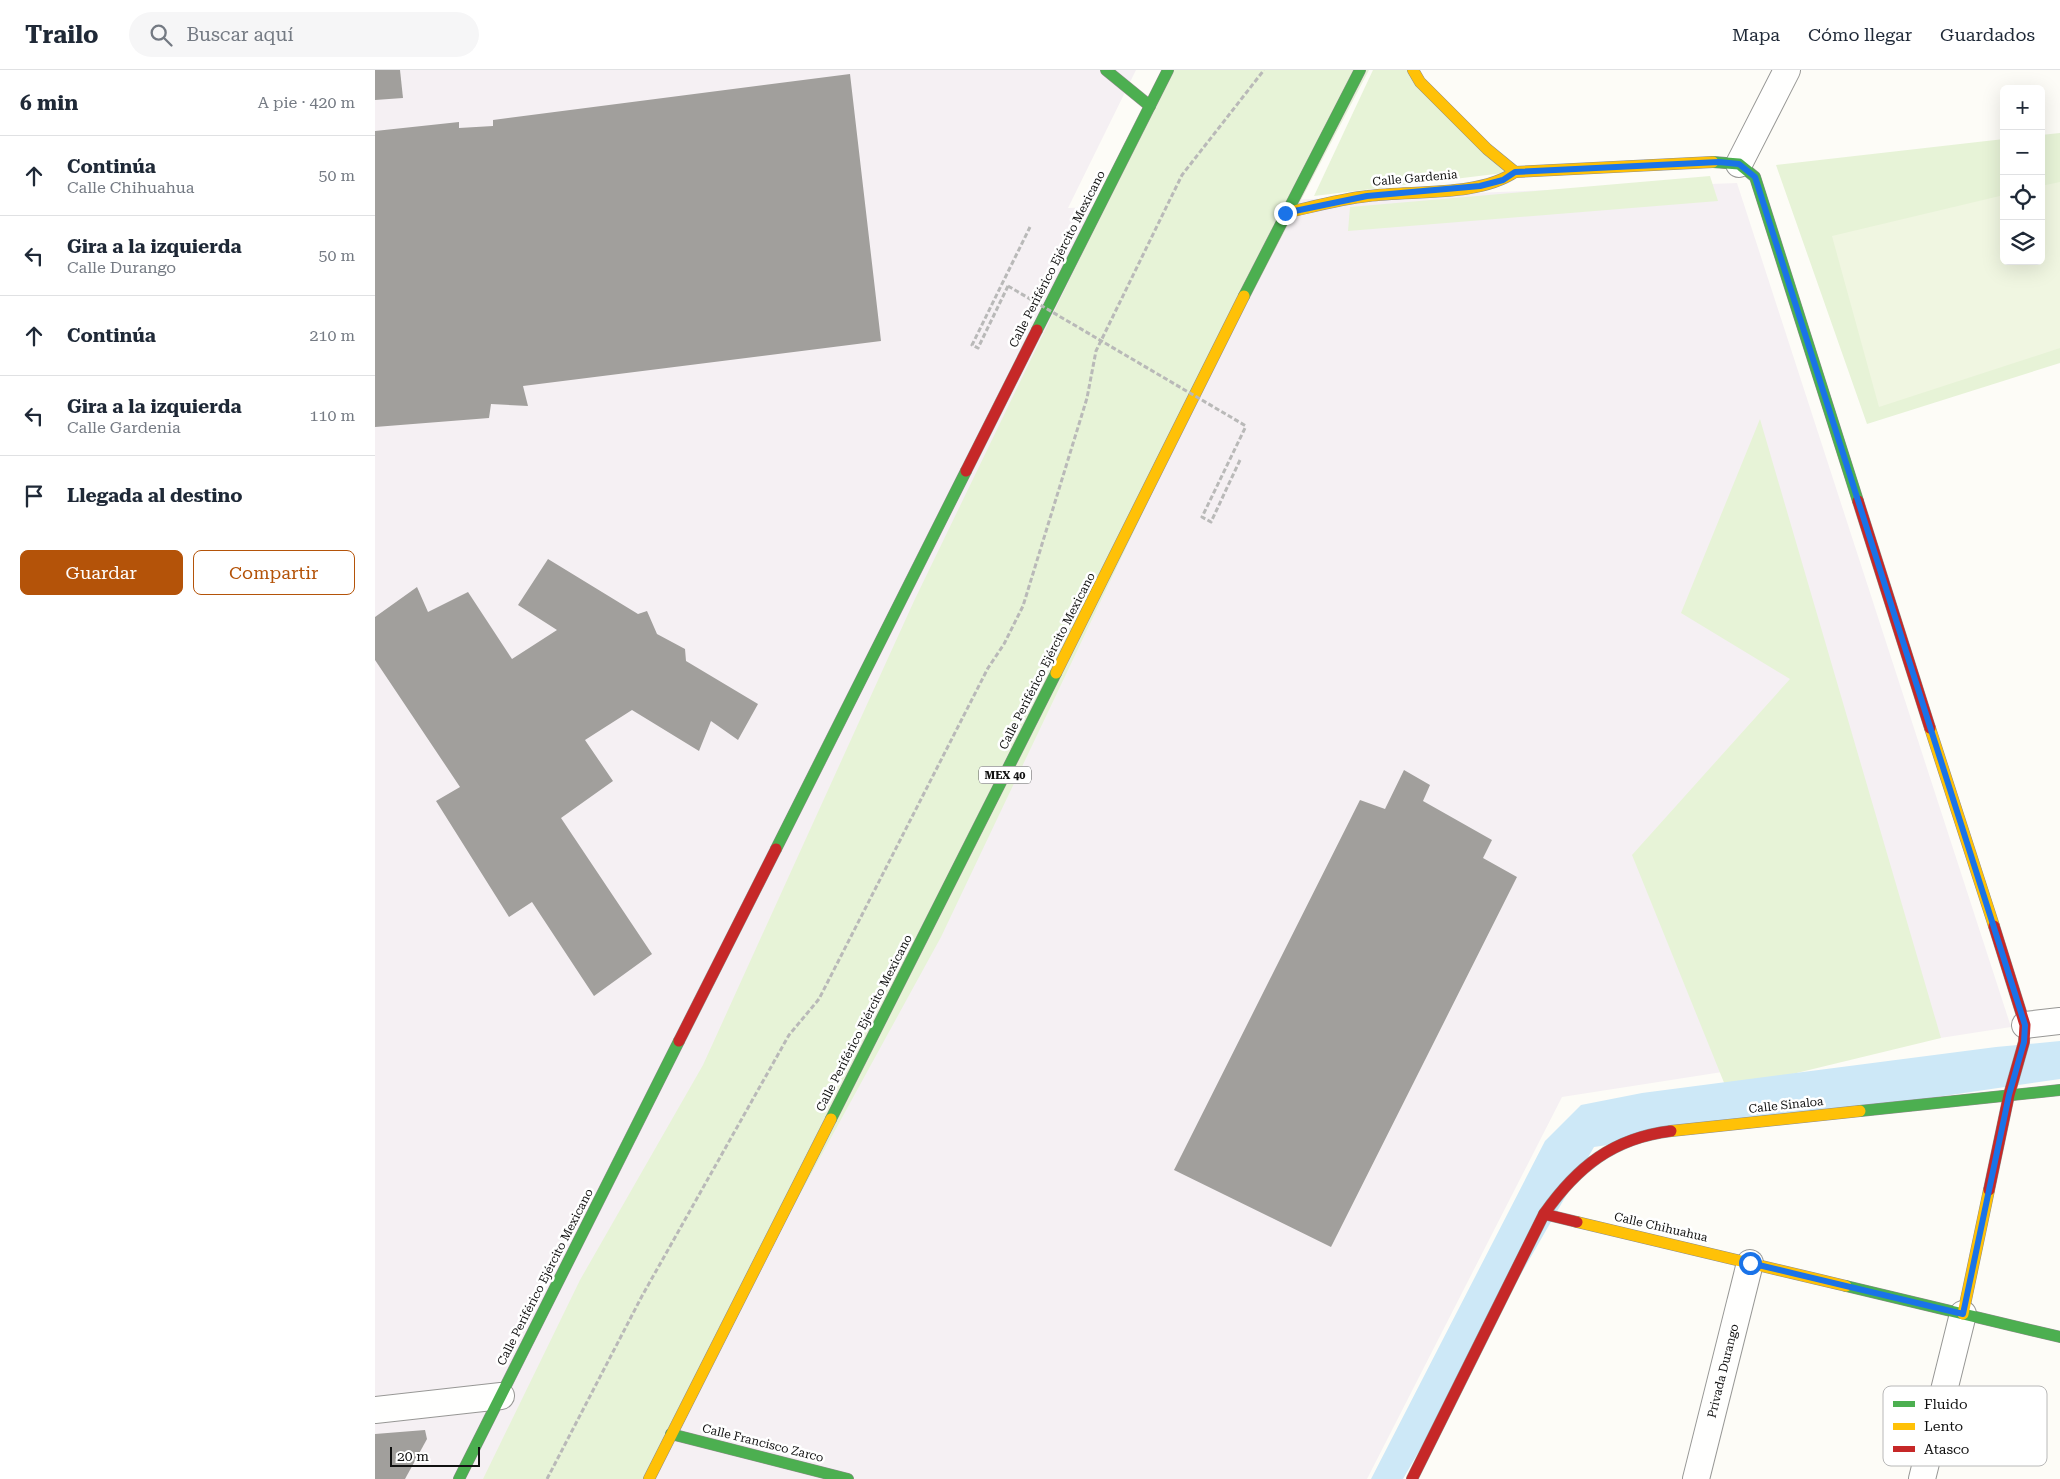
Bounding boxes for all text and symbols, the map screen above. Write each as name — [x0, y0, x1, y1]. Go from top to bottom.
search box — [129, 12, 479, 57]
text: Trailo — [25, 21, 99, 49]
icon: search — [147, 21, 175, 49]
text: Buscar aquí — [187, 23, 294, 46]
text: Mapa — [1732, 24, 1780, 45]
text: Cómo llegar — [1808, 24, 1912, 45]
text: Guardados — [1940, 24, 2035, 45]
map controls — [2000, 85, 2045, 265]
button: + — [2000, 85, 2045, 130]
text: 6 min — [20, 91, 78, 115]
text: A pie · 420 m — [258, 93, 355, 112]
button: − — [2000, 130, 2045, 175]
text: Continúa — [67, 155, 156, 178]
icon: ahead — [20, 162, 48, 190]
text: 50 m — [318, 166, 355, 185]
street label: Calle Gardenia — [1372, 167, 1459, 189]
street label: Calle Periférico Ejército Mexicano — [1006, 168, 1108, 350]
button: locate — [2000, 175, 2045, 220]
text: Calle Chihuahua — [67, 178, 194, 197]
route end — [1274, 202, 1297, 225]
button: layers — [2000, 220, 2045, 265]
text: Gira a la izquierda — [67, 235, 242, 258]
icon: left — [20, 242, 48, 270]
text: 50 m — [318, 246, 355, 265]
text: Calle Durango — [67, 258, 176, 277]
icon: ahead — [20, 322, 48, 350]
text: Continúa — [67, 324, 156, 347]
text: 210 m — [309, 326, 355, 345]
text: Gira a la izquierda — [67, 395, 242, 418]
icon: left — [20, 402, 48, 430]
text: 110 m — [309, 406, 355, 425]
text: Calle Gardenia — [67, 418, 181, 437]
icon: arrive — [20, 482, 48, 510]
text: Llegada al destino — [67, 484, 243, 507]
button: Guardar — [20, 550, 183, 595]
button: Compartir — [193, 550, 355, 595]
street label: Calle Periférico Ejército Mexicano — [996, 570, 1098, 752]
road number: MEX 40 — [979, 766, 1031, 784]
street label: Calle Periférico Ejército Mexicano — [813, 932, 915, 1114]
street label: Calle Sinaloa — [1748, 1094, 1825, 1116]
street label: Calle Periférico Ejército Mexicano — [494, 1186, 596, 1368]
street label: Calle Chihuahua — [1613, 1209, 1710, 1245]
route start — [1739, 1252, 1762, 1275]
street label: Privada Durango — [1705, 1322, 1741, 1420]
legend — [1883, 1386, 2047, 1466]
text: Fluido — [1924, 1396, 1968, 1412]
text: Lento — [1924, 1418, 1963, 1434]
street label: Calle Francisco Zarco — [701, 1421, 825, 1465]
text: Atasco — [1924, 1441, 1969, 1457]
scale bar — [390, 1444, 480, 1467]
text: 20 m — [397, 1448, 429, 1464]

